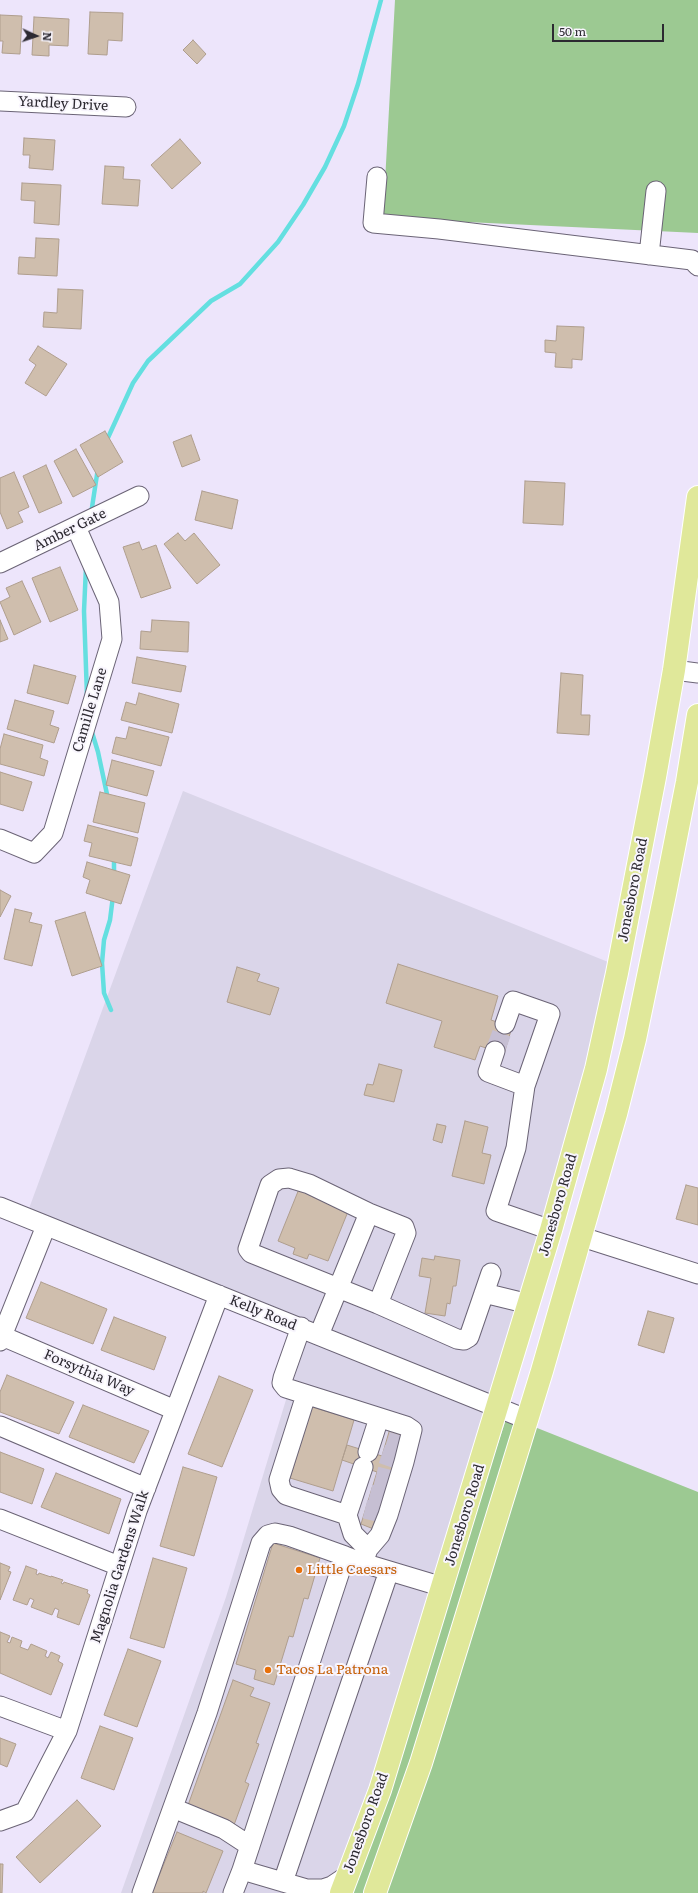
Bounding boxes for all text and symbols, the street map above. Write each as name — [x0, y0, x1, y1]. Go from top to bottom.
north arrow — [16, 16, 56, 56]
scale bar — [554, 16, 666, 42]
text: 50 m — [559, 22, 586, 40]
text: N — [40, 32, 56, 42]
street label: Yardley Drive — [17, 93, 109, 115]
street label: Amber Gate — [31, 505, 109, 555]
street label: Camille Lane — [69, 666, 111, 754]
street label: Jonesboro Road — [615, 837, 651, 943]
street label: Jonesboro Road — [535, 1152, 581, 1258]
street label: Kelly Road — [227, 1292, 299, 1334]
street label: Forsythia Way — [41, 1346, 137, 1400]
street label: Jonesboro Road — [442, 1462, 488, 1568]
street label: Magnolia Gardens Walk — [87, 1488, 153, 1646]
place label: Little Caesars — [307, 1562, 397, 1578]
marker: Little Caesars — [294, 1565, 304, 1575]
place label: Tacos La Patrona — [276, 1662, 388, 1678]
marker: Tacos La Patrona — [263, 1665, 273, 1675]
street label: Jonesboro Road — [340, 1771, 392, 1875]

